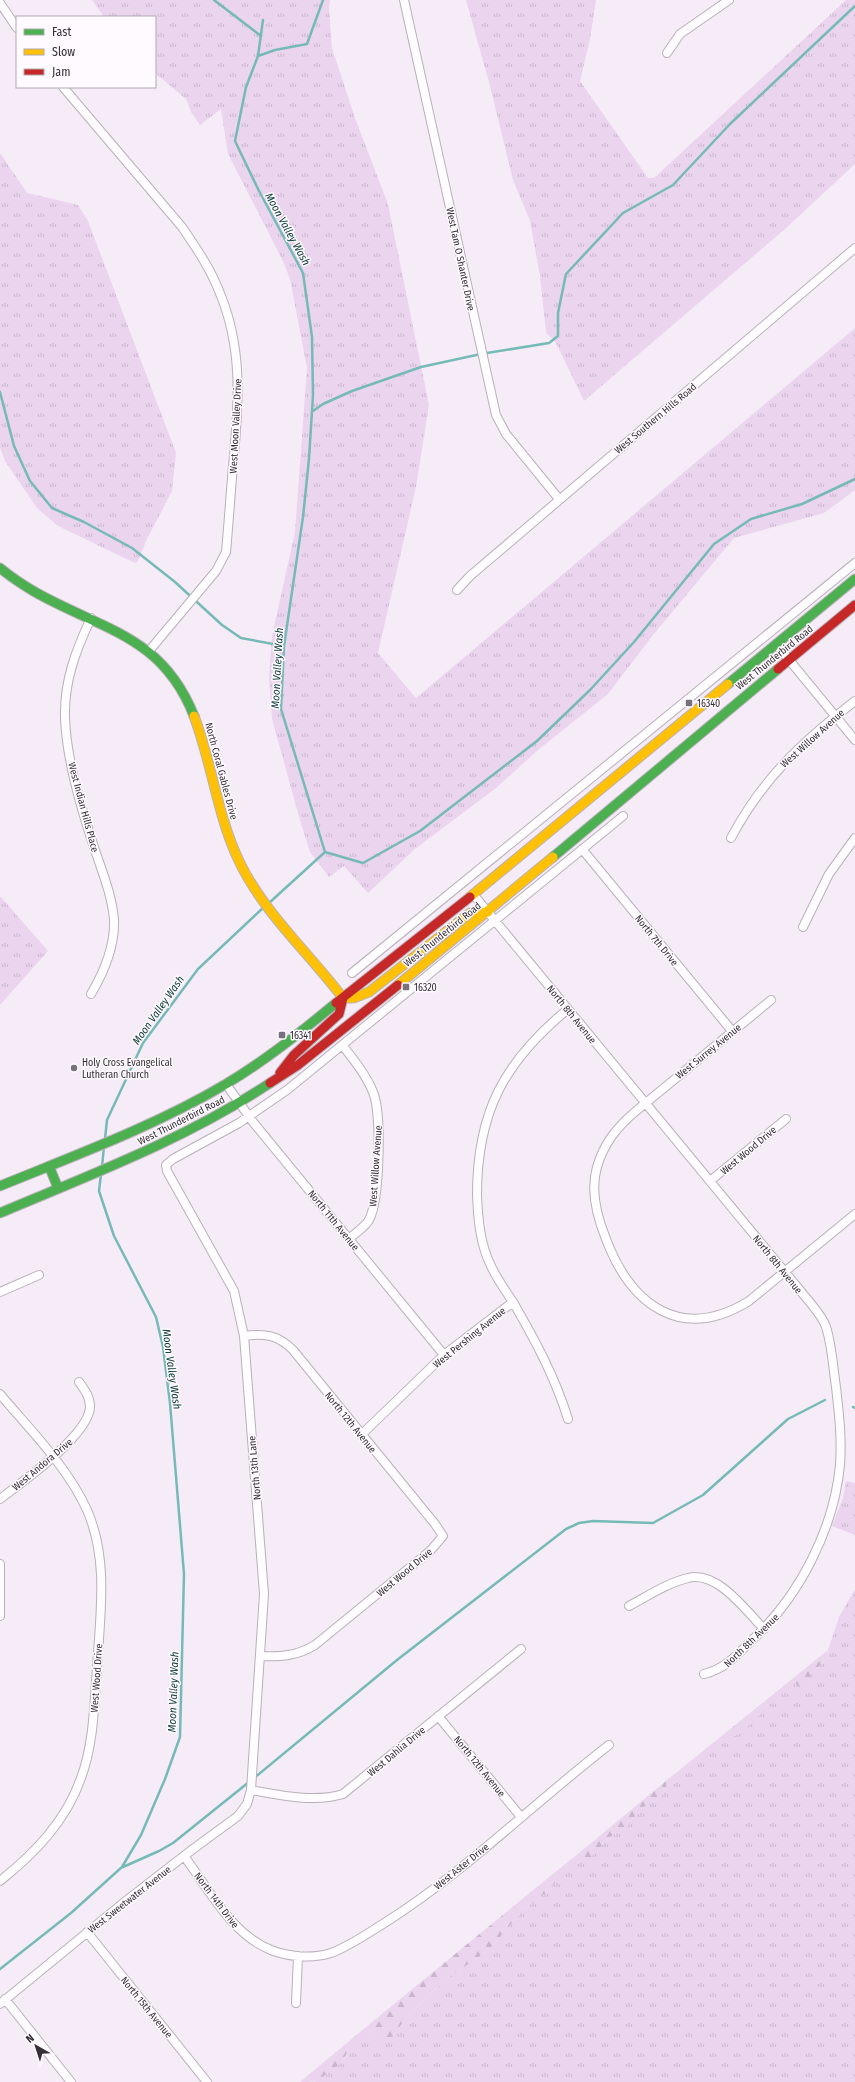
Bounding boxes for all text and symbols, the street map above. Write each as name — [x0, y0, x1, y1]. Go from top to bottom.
legend — [16, 16, 156, 88]
text: Fast — [52, 25, 71, 39]
text: Slow — [52, 45, 75, 59]
text: Jam — [52, 65, 70, 79]
water label: Moon Valley Wash — [262, 191, 313, 268]
street label: West Tam O Shanter Drive — [443, 206, 477, 312]
street label: West Moon Valley Drive — [228, 378, 244, 474]
street label: West Southern Hills Road — [612, 381, 699, 457]
street label: West Thunderbird Road — [734, 623, 816, 693]
water label: Moon Valley Wash — [269, 627, 286, 709]
marker: 16340 — [684, 698, 694, 708]
place label: 16340 — [697, 698, 720, 710]
street label: West Willow Avenue — [778, 707, 847, 771]
street label: North Coral Gables Drive — [202, 721, 240, 821]
street label: West Indian Hills Place — [65, 761, 101, 854]
street label: West Thunderbird Road — [402, 900, 484, 970]
street label: North 7th Drive — [632, 913, 680, 968]
water label: Moon Valley Wash — [130, 973, 187, 1047]
marker: 16320 — [401, 982, 411, 992]
place label: 16320 — [414, 982, 437, 994]
street label: North 8th Avenue — [544, 983, 598, 1046]
street label: West Surrey Avenue — [673, 1022, 744, 1082]
marker: 16341 — [277, 1030, 287, 1040]
place label: 16341 — [290, 1030, 311, 1042]
place label: Holy Cross Evangelical Lutheran Church — [82, 1057, 172, 1081]
marker: Holy Cross Evangelical Lutheran Church — [69, 1063, 79, 1073]
street label: West Thunderbird Road — [136, 1094, 227, 1148]
street label: West Wood Drive — [718, 1124, 779, 1178]
street label: West Willow Avenue — [367, 1125, 385, 1207]
street label: North 11th Avenue — [305, 1188, 361, 1253]
street label: North 8th Avenue — [750, 1233, 804, 1296]
street label: West Pershing Avenue — [431, 1305, 508, 1371]
water label: Moon Valley Wash — [159, 1328, 184, 1410]
street label: North 12th Avenue — [322, 1390, 379, 1456]
street label: North 13th Lane — [246, 1435, 264, 1501]
street label: West Andora Drive — [10, 1436, 75, 1493]
street label: West Wood Drive — [374, 1546, 435, 1600]
street label: North 8th Avenue — [722, 1611, 782, 1670]
street label: West Wood Drive — [89, 1643, 105, 1713]
water label: Moon Valley Wash — [166, 1651, 181, 1733]
street label: West Dahlia Drive — [365, 1724, 428, 1779]
street label: North 12th Avenue — [451, 1734, 508, 1800]
street label: West Aster Drive — [432, 1841, 491, 1892]
street label: West Sweetwater Avenue — [86, 1864, 174, 1936]
street label: North 14th Drive — [191, 1870, 241, 1931]
street label: North 15th Avenue — [118, 1975, 175, 2041]
north arrow — [16, 2026, 56, 2066]
text: N — [23, 2031, 37, 2046]

